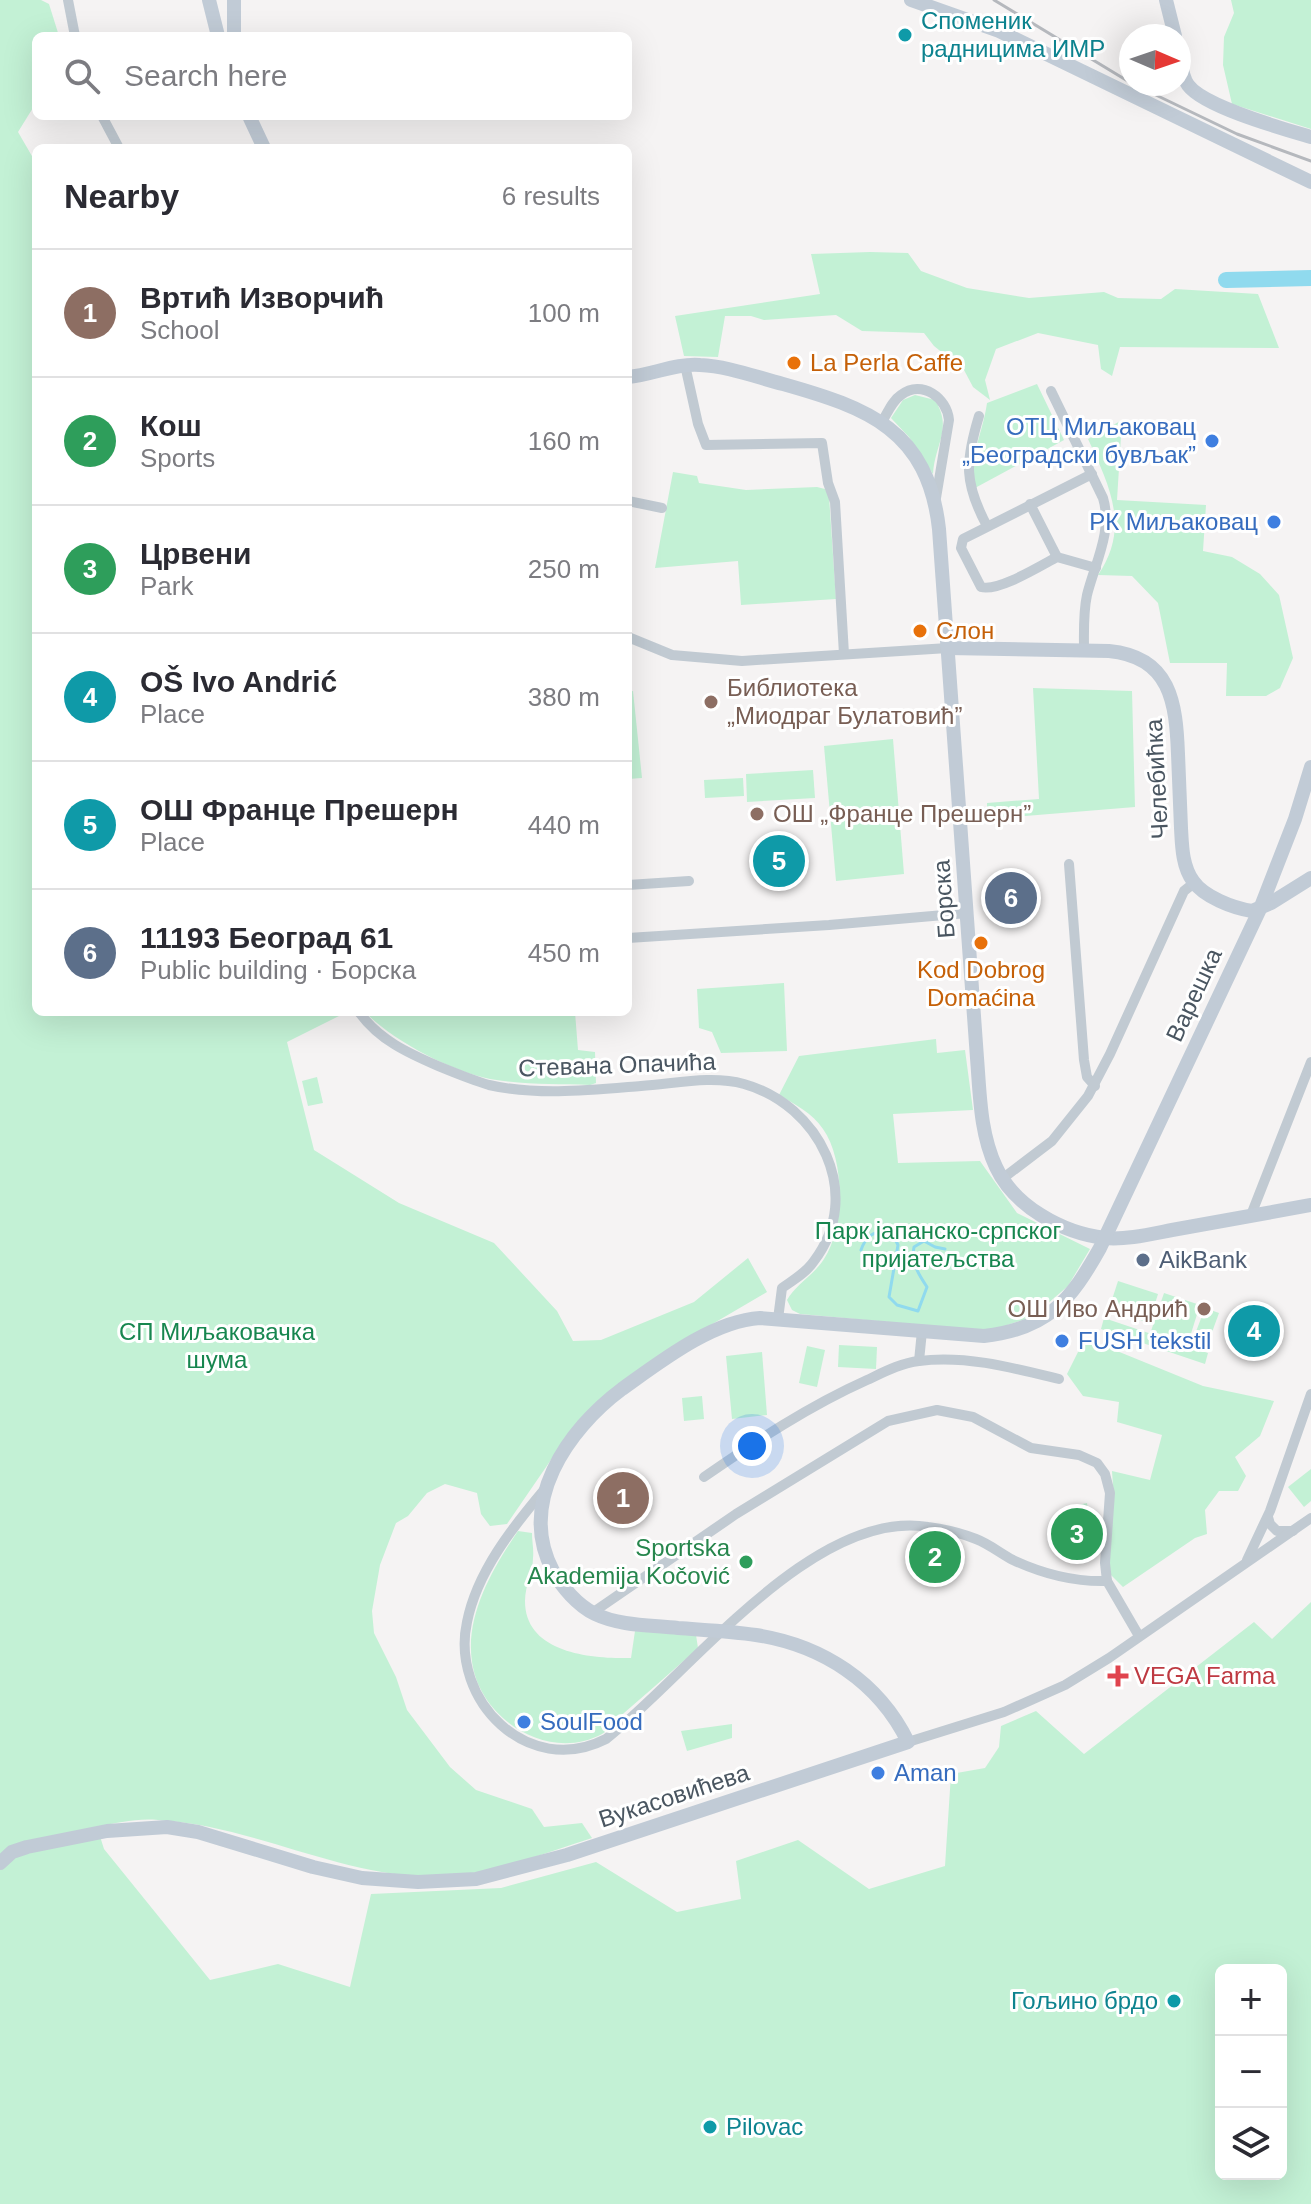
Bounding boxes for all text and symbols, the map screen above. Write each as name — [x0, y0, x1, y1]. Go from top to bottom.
place label: Споменик радницима ИМР — [921, 7, 1105, 62]
north arrow — [1119, 24, 1191, 96]
marker: Споменик радницима ИМР — [896, 26, 914, 44]
search box — [32, 32, 632, 120]
icon: search — [60, 54, 104, 98]
text: Search here — [124, 59, 287, 92]
text: Nearby — [64, 177, 179, 215]
text: 6 results — [502, 181, 600, 211]
text: Вртић Изворчић — [140, 281, 384, 314]
text: 1 — [83, 298, 97, 328]
text: 100 m — [528, 298, 600, 328]
text: School — [140, 315, 220, 345]
place label: La Perla Caffe — [810, 349, 963, 376]
marker: La Perla Caffe — [785, 354, 803, 372]
text: Кош — [140, 409, 202, 442]
place label: ОТЦ Миљаковац „Београдски бувљак” — [962, 413, 1196, 468]
text: 2 — [83, 426, 97, 456]
text: 160 m — [528, 426, 600, 456]
marker: ОТЦ Миљаковац „Београдски бувљак” — [1203, 432, 1221, 450]
text: Sports — [140, 443, 215, 473]
place label: РК Миљаковац — [1089, 508, 1258, 535]
marker: РК Миљаковац — [1265, 513, 1283, 531]
text: Црвени — [140, 537, 252, 570]
text: 3 — [83, 554, 97, 584]
text: 250 m — [528, 554, 600, 584]
text: Park — [140, 571, 193, 601]
place label: Слон — [936, 617, 994, 644]
marker: Слон — [911, 622, 929, 640]
text: OŠ Ivo Andrić — [140, 665, 337, 698]
place label: Библиотека „Миодраг Булатовић” — [727, 674, 962, 729]
text: 4 — [83, 682, 97, 712]
text: 380 m — [528, 682, 600, 712]
marker: Библиотека „Миодраг Булатовић” — [702, 693, 720, 711]
text: Place — [140, 699, 205, 729]
street label: Челебићка — [1140, 718, 1173, 840]
text: ОШ Франце Прешерн — [140, 793, 459, 826]
place label: ОШ „Франце Прешерн” — [773, 800, 1031, 827]
marker: ОШ „Франце Прешерн” — [748, 805, 766, 823]
text: 5 — [83, 810, 97, 840]
text: 440 m — [528, 810, 600, 840]
text: Place — [140, 827, 205, 857]
pin: 5 — [753, 831, 805, 891]
street label: Борска — [927, 858, 960, 939]
pin: 6 — [985, 868, 1037, 928]
text: 11193 Београд 61 — [140, 921, 393, 954]
marker: Kod Dobrog Domaćina — [972, 934, 990, 952]
text: 6 — [83, 938, 97, 968]
text: 450 m — [528, 938, 600, 968]
street label: Варешка — [1160, 943, 1227, 1046]
text: Public building · Борска — [140, 955, 416, 985]
place label: Kod Dobrog Domaćina — [917, 956, 1045, 1011]
street label: Стевана Опачића — [518, 1048, 717, 1081]
park label: Парк јапанско-српског пријатељства — [815, 1217, 1062, 1272]
place label: AikBank — [1159, 1246, 1248, 1273]
marker: AikBank — [1134, 1251, 1152, 1269]
place label: ОШ Иво Андрић — [1008, 1295, 1188, 1322]
marker: ОШ Иво Андрић — [1195, 1300, 1213, 1318]
pin: 4 — [1228, 1301, 1280, 1361]
park label: СП Миљаковачка шума — [119, 1318, 316, 1373]
place label: FUSH tekstil — [1078, 1327, 1211, 1354]
marker: FUSH tekstil — [1053, 1332, 1071, 1350]
your location — [732, 1426, 772, 1466]
pin: 1 — [597, 1468, 649, 1528]
pin: 3 — [1051, 1504, 1103, 1564]
pin: 2 — [909, 1527, 961, 1587]
place label: Sportska Akademija Kočović — [527, 1534, 731, 1589]
marker: Sportska Akademija Kočović — [737, 1553, 755, 1571]
place label: VEGA Farma — [1134, 1662, 1276, 1689]
marker: VEGA Farma — [1109, 1667, 1127, 1685]
place label: SoulFood — [540, 1708, 643, 1735]
marker: SoulFood — [515, 1713, 533, 1731]
street label: Вукасовићева — [595, 1758, 753, 1833]
place label: Aman — [894, 1759, 957, 1786]
marker: Aman — [869, 1764, 887, 1782]
map controls — [1215, 1964, 1287, 2180]
button: + — [1215, 1964, 1287, 2036]
place label: Гољино брдо — [1011, 1987, 1158, 2014]
marker: Гољино брдо — [1165, 1992, 1183, 2010]
button: − — [1215, 2036, 1287, 2108]
button: layers — [1215, 2108, 1287, 2180]
place label: Pilovac — [726, 2113, 803, 2140]
marker: Pilovac — [701, 2118, 719, 2136]

